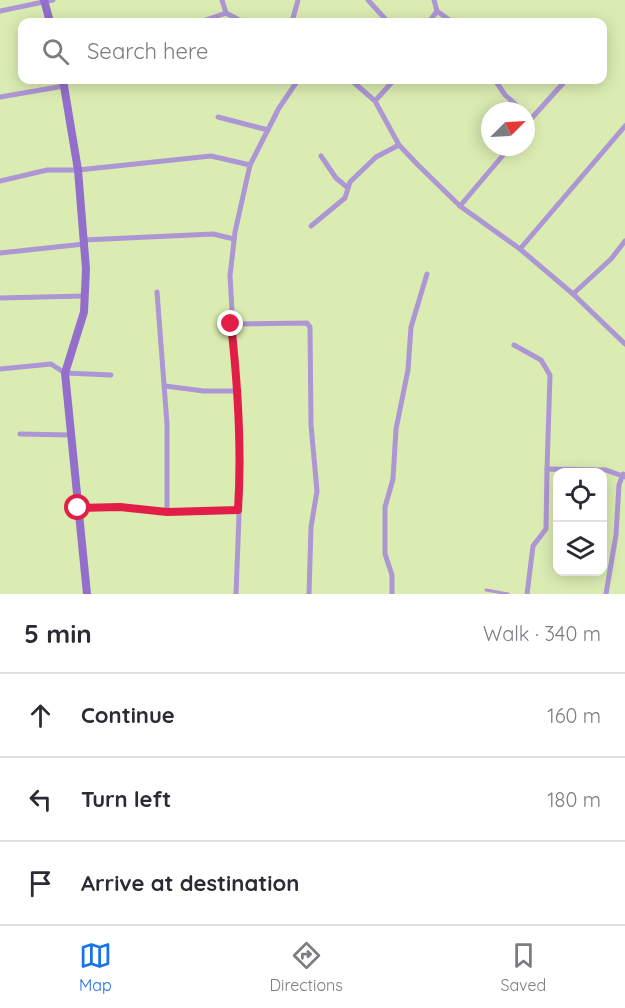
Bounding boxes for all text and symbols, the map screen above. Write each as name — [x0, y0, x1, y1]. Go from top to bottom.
search box — [18, 18, 607, 84]
icon: search — [39, 35, 72, 68]
text: Search here — [87, 37, 208, 65]
north arrow — [481, 102, 535, 156]
route end — [217, 310, 243, 336]
map controls — [553, 468, 607, 576]
button: locate — [553, 468, 607, 522]
route start — [64, 494, 90, 520]
button: layers — [553, 522, 607, 576]
text: 5 min — [24, 617, 92, 650]
text: Walk · 340 m — [483, 621, 601, 646]
icon: ahead — [24, 699, 57, 732]
text: Continue — [81, 701, 175, 729]
text: 160 m — [547, 703, 601, 728]
icon: left — [24, 783, 57, 816]
text: Turn left — [81, 785, 171, 813]
text: 180 m — [547, 787, 601, 812]
icon: arrive — [24, 867, 57, 900]
text: Arrive at destination — [81, 869, 299, 897]
tab: Map — [79, 939, 112, 995]
tab: Directions — [270, 939, 343, 995]
tab: Saved — [501, 939, 546, 995]

